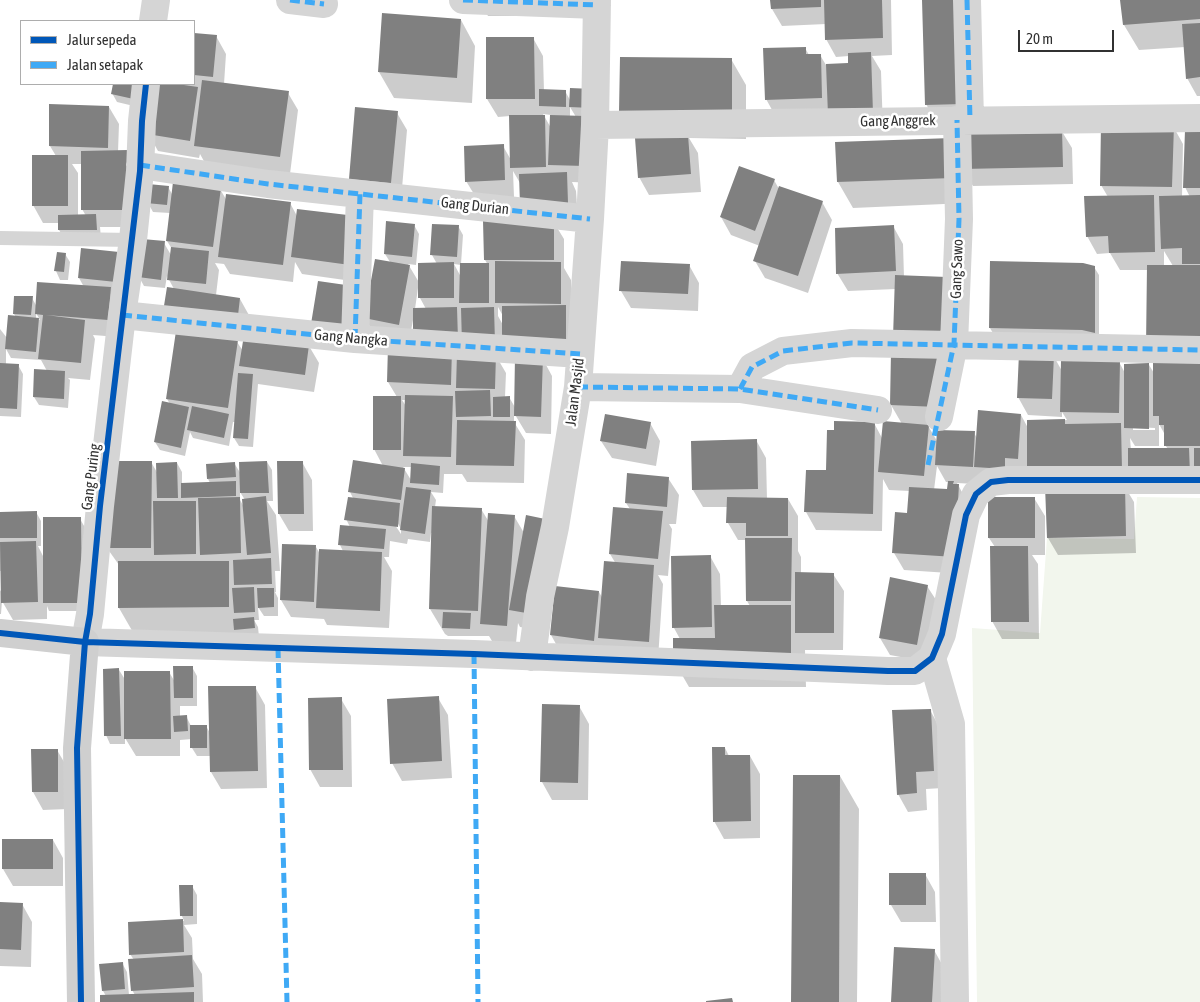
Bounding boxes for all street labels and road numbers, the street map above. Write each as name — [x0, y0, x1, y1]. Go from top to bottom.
street label: Gang Anggrek — [860, 111, 936, 131]
street label: Gang Durian — [440, 193, 510, 219]
street label: Gang Sawo — [947, 239, 967, 299]
street label: Gang Nangka — [313, 326, 389, 350]
street label: Jalan Masjid — [562, 357, 588, 427]
street label: Gang Puring — [78, 443, 104, 511]

